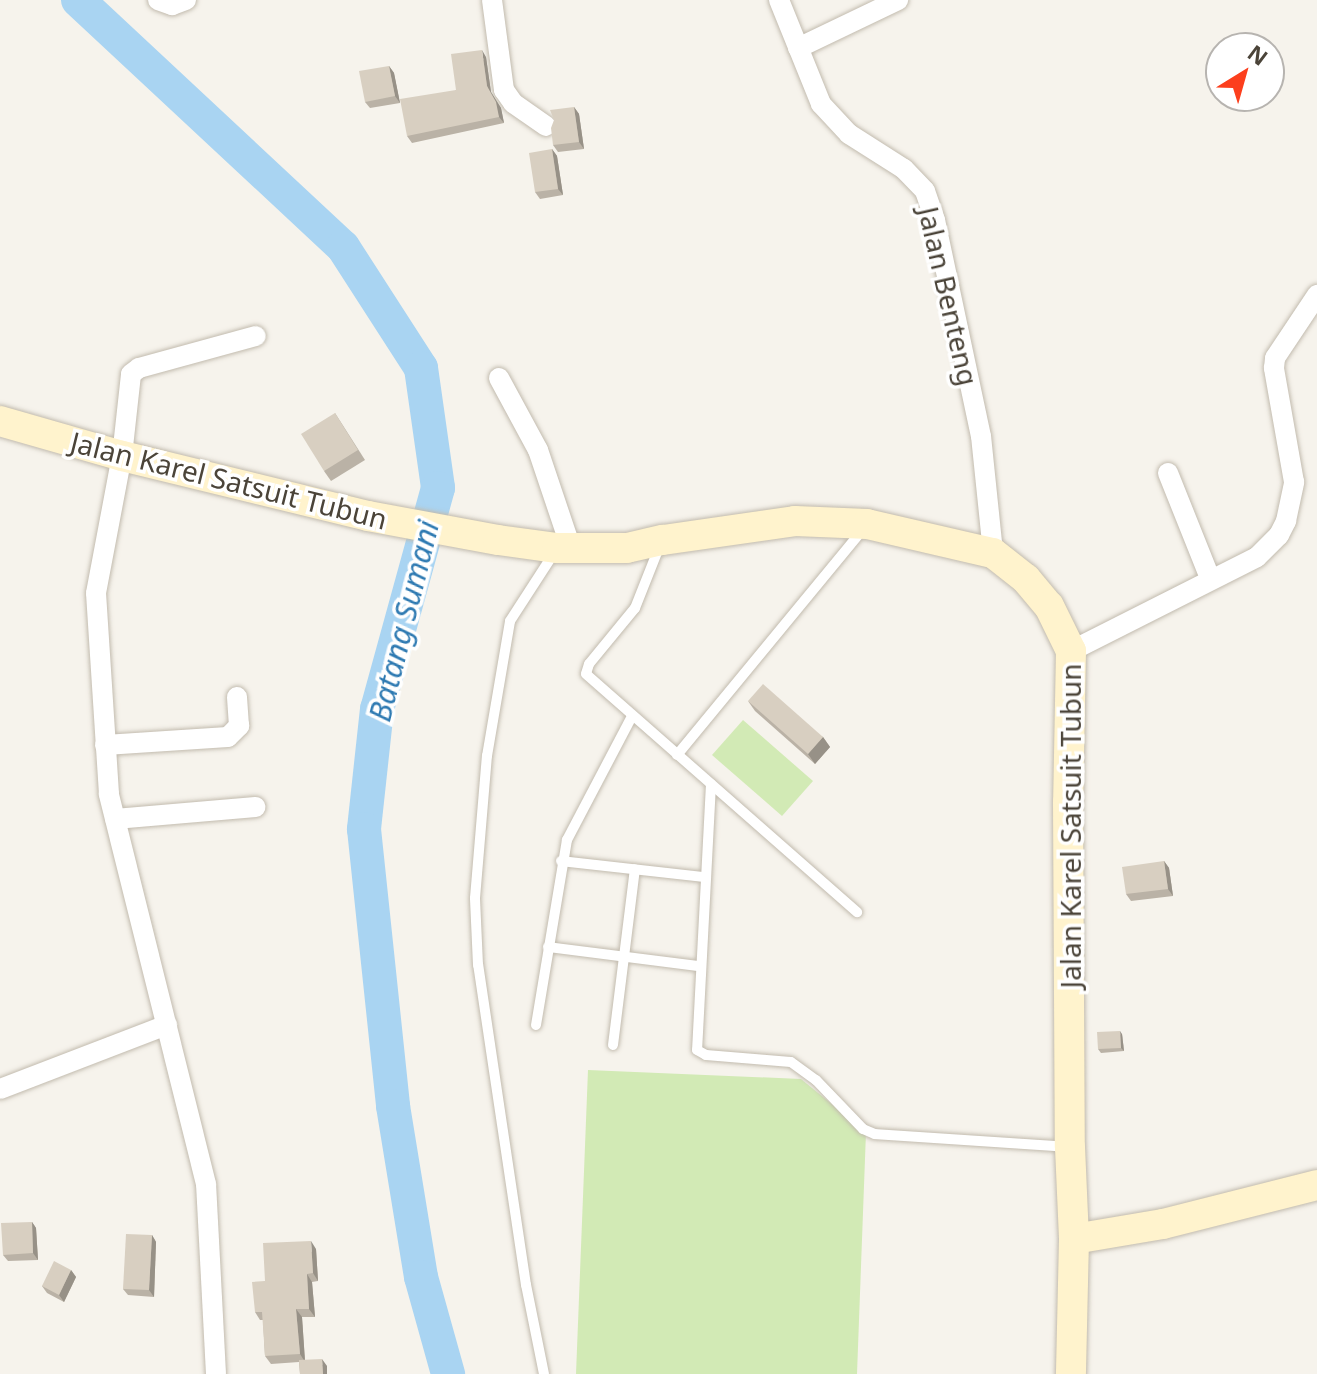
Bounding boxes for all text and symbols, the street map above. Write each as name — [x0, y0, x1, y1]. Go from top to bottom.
north arrow — [1205, 32, 1285, 112]
text: N — [1242, 37, 1274, 72]
street label: Jalan Benteng — [912, 203, 986, 389]
street label: Jalan Karel Satsuit Tubun — [67, 424, 391, 536]
water label: Batang Sumani — [362, 517, 446, 725]
street label: Jalan Karel Satsuit Tubun — [1053, 663, 1087, 989]

